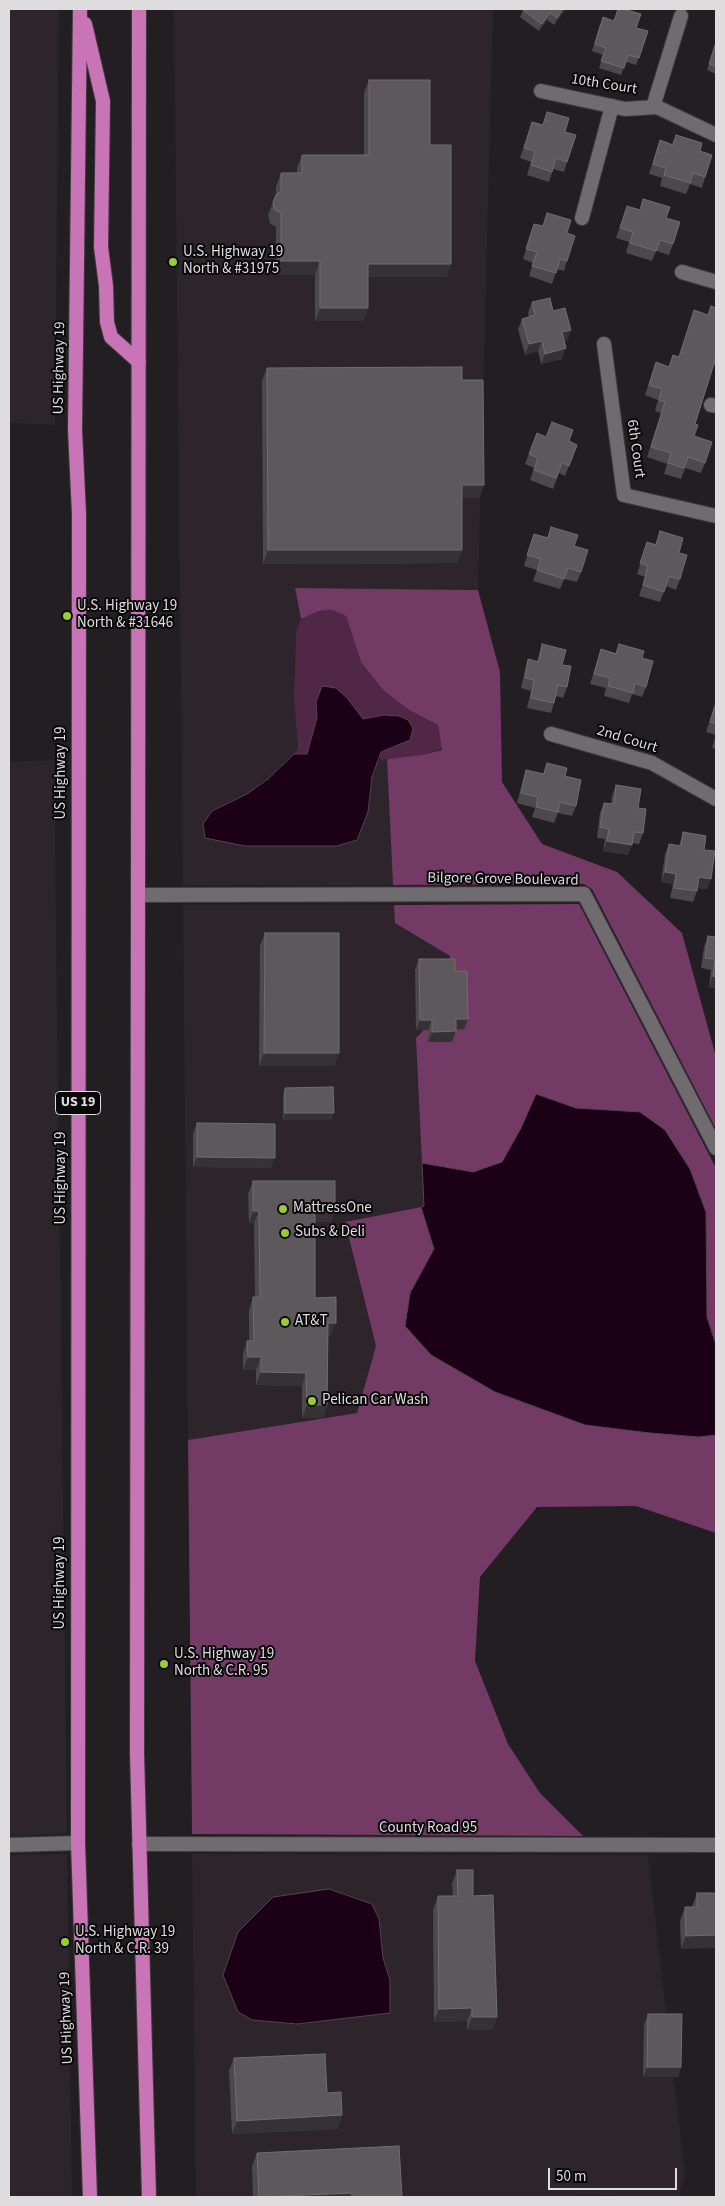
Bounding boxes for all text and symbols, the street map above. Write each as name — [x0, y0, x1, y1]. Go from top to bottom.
street label: 10th Court — [570, 71, 638, 99]
place label: U.S. Highway 19 North & #31975 — [183, 244, 283, 279]
marker: U.S. Highway 19 North & #31975 — [167, 256, 179, 268]
street label: US Highway 19 — [50, 321, 70, 415]
street label: 6th Court — [622, 419, 648, 479]
place label: U.S. Highway 19 North & #31646 — [77, 598, 177, 633]
marker: U.S. Highway 19 North & #31646 — [61, 610, 73, 622]
street label: 2nd Court — [595, 722, 659, 758]
street label: US Highway 19 — [53, 727, 71, 819]
street label: Bilgore Grove Boulevard — [427, 870, 579, 890]
road number: US 19 — [56, 1092, 100, 1114]
street label: US Highway 19 — [53, 1132, 71, 1224]
place label: MattressOne — [293, 1200, 372, 1218]
marker: MattressOne — [277, 1203, 289, 1215]
place label: Subs & Deli — [295, 1224, 365, 1242]
marker: Subs & Deli — [279, 1227, 291, 1239]
place label: AT&T — [295, 1313, 328, 1331]
marker: AT&T — [279, 1316, 291, 1328]
place label: Pelican Car Wash — [322, 1392, 428, 1410]
marker: Pelican Car Wash — [306, 1395, 318, 1407]
street label: US Highway 19 — [52, 1537, 70, 1629]
place label: U.S. Highway 19 North & C.R. 95 — [174, 1646, 274, 1681]
marker: U.S. Highway 19 North & C.R. 95 — [158, 1658, 170, 1670]
street label: County Road 95 — [379, 1820, 477, 1838]
place label: U.S. Highway 19 North & C.R. 39 — [75, 1924, 175, 1959]
marker: U.S. Highway 19 North & C.R. 39 — [59, 1936, 71, 1948]
street label: US Highway 19 — [56, 1971, 78, 2065]
scale bar — [550, 2158, 679, 2190]
text: 50 m — [556, 2166, 586, 2187]

